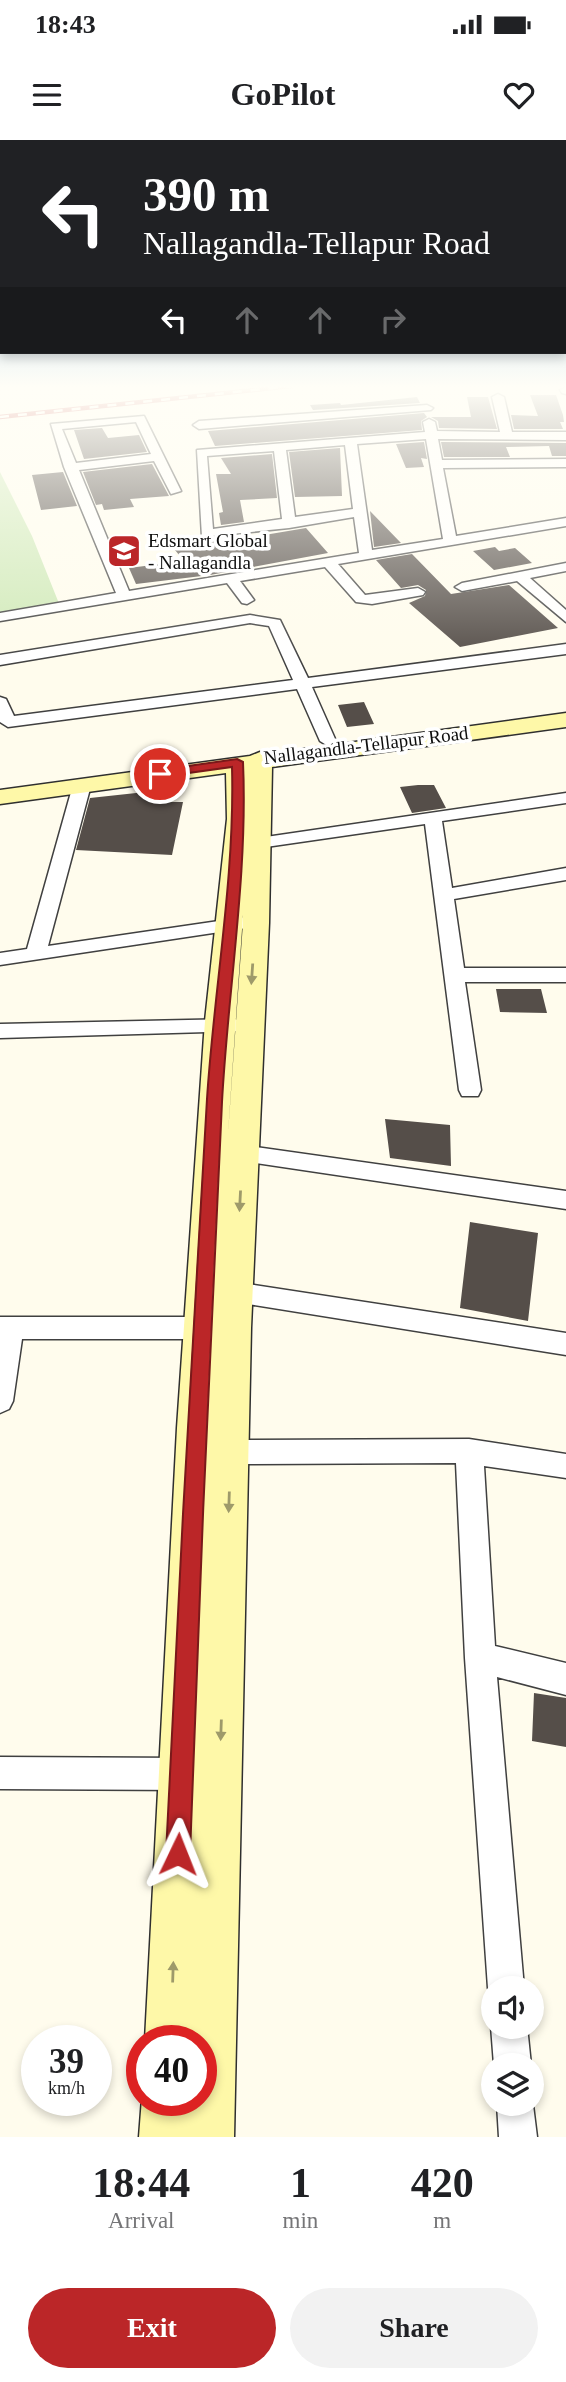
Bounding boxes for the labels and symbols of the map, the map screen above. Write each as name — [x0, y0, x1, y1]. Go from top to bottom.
place label: Edsmart Global - Nallagandla — [148, 530, 268, 573]
school or university icon: Edsmart Global - Nallagandla — [105, 532, 143, 570]
street label: Nallagandla-Tellapur Road — [262, 722, 470, 768]
pin — [130, 744, 190, 804]
one-way arrow — [246, 963, 257, 985]
one-way arrow — [234, 1191, 245, 1213]
one-way arrow — [224, 1491, 235, 1513]
one-way arrow — [215, 1719, 226, 1741]
position arrow — [141, 1817, 215, 1891]
one-way arrow — [167, 1961, 178, 1983]
speed limit sign: 40 — [126, 2025, 217, 2116]

